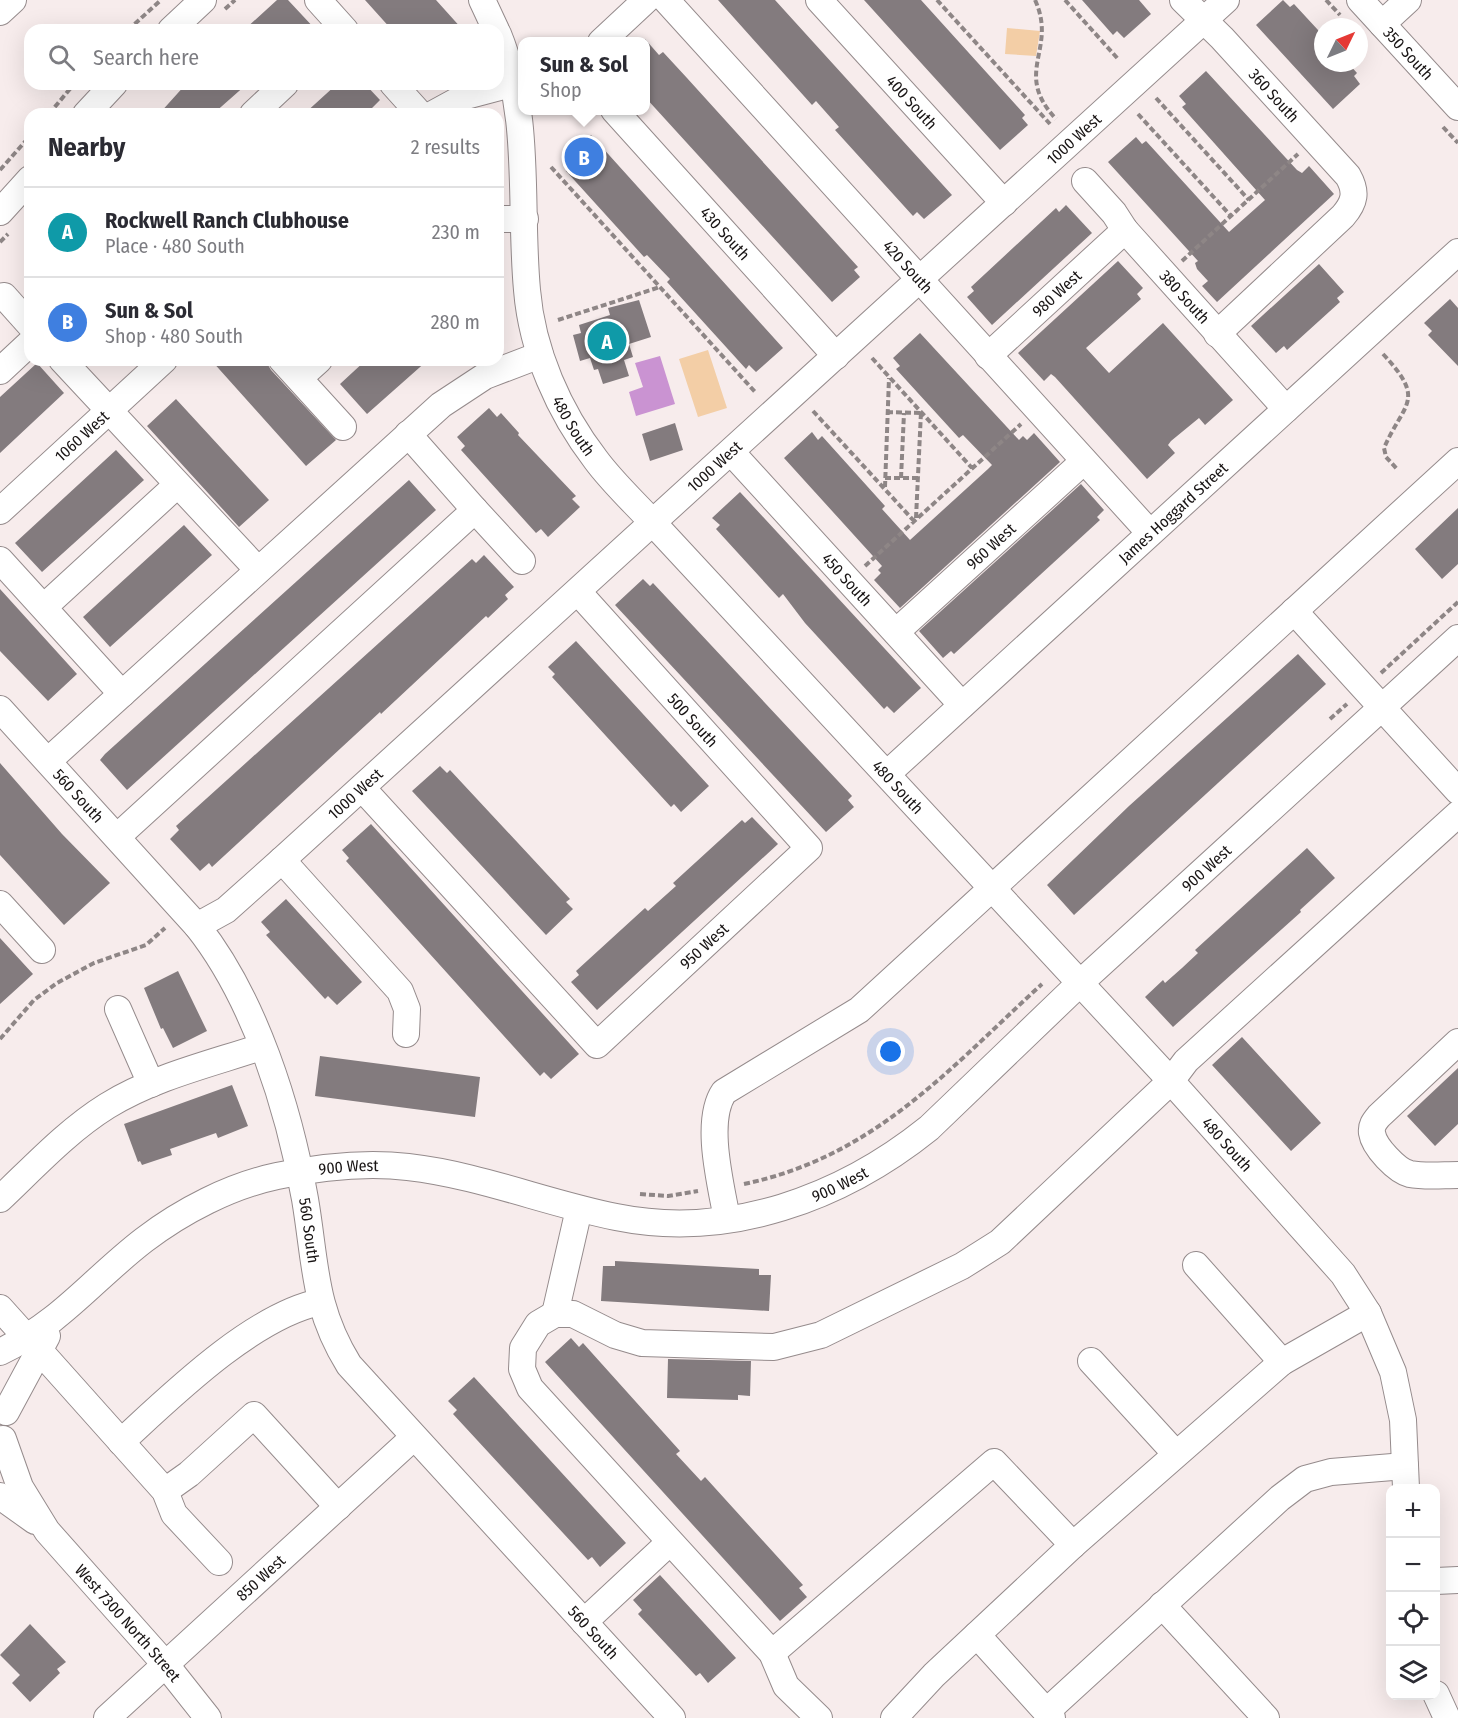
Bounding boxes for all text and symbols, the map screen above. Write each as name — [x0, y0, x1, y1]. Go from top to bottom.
north arrow — [1314, 18, 1368, 72]
street label: 350 South — [1379, 23, 1437, 84]
search box — [24, 24, 504, 90]
popup — [518, 37, 650, 115]
icon: search — [45, 41, 78, 74]
text: Search here — [93, 44, 199, 71]
text: Sun & Sol — [540, 51, 628, 78]
street label: 360 South — [1245, 65, 1303, 126]
street label: 400 South — [882, 71, 941, 133]
text: Shop — [540, 78, 582, 102]
street label: 1000 West — [1043, 109, 1106, 169]
text: Nearby — [48, 132, 125, 163]
pin: B — [564, 134, 604, 180]
text: 2 results — [411, 135, 480, 159]
street label: 430 South — [696, 203, 754, 264]
text: Rockwell Ranch Clubhouse — [105, 207, 349, 234]
text: A — [62, 220, 73, 244]
text: 230 m — [432, 220, 480, 244]
text: Place · 480 South — [105, 234, 245, 258]
street label: 420 South — [879, 236, 937, 297]
street label: 980 West — [1028, 266, 1086, 321]
street label: 380 South — [1155, 266, 1214, 328]
text: Sun & Sol — [105, 297, 193, 324]
text: B — [62, 310, 73, 334]
text: 280 m — [431, 310, 480, 334]
pin: A — [588, 318, 626, 364]
text: Shop · 480 South — [105, 324, 243, 348]
street label: 480 South — [548, 393, 599, 460]
street label: 1060 West — [51, 406, 113, 466]
street label: 1000 West — [684, 436, 746, 496]
street label: James Hoggard Street — [1115, 458, 1232, 567]
street label: 960 West — [963, 519, 1020, 573]
street label: 450 South — [818, 549, 876, 610]
street label: 500 South — [663, 689, 722, 751]
street label: 480 South — [868, 756, 927, 818]
street label: 1000 West — [324, 764, 387, 823]
street label: 560 South — [49, 765, 107, 827]
street label: 900 West — [1178, 840, 1236, 895]
street label: 950 West — [676, 919, 733, 973]
your location — [876, 1037, 905, 1066]
street label: 480 South — [1198, 1113, 1256, 1176]
street label: 900 West — [317, 1156, 379, 1179]
street label: 900 West — [809, 1162, 872, 1206]
street label: 560 South — [295, 1196, 323, 1264]
map controls — [1386, 1484, 1440, 1700]
button: + — [1386, 1484, 1440, 1538]
button: − — [1386, 1538, 1440, 1592]
street label: 850 West — [232, 1550, 290, 1605]
street label: West 7300 North Street — [71, 1560, 185, 1686]
button: locate — [1386, 1592, 1440, 1646]
street label: 560 South — [564, 1602, 622, 1663]
button: layers — [1386, 1646, 1440, 1700]

